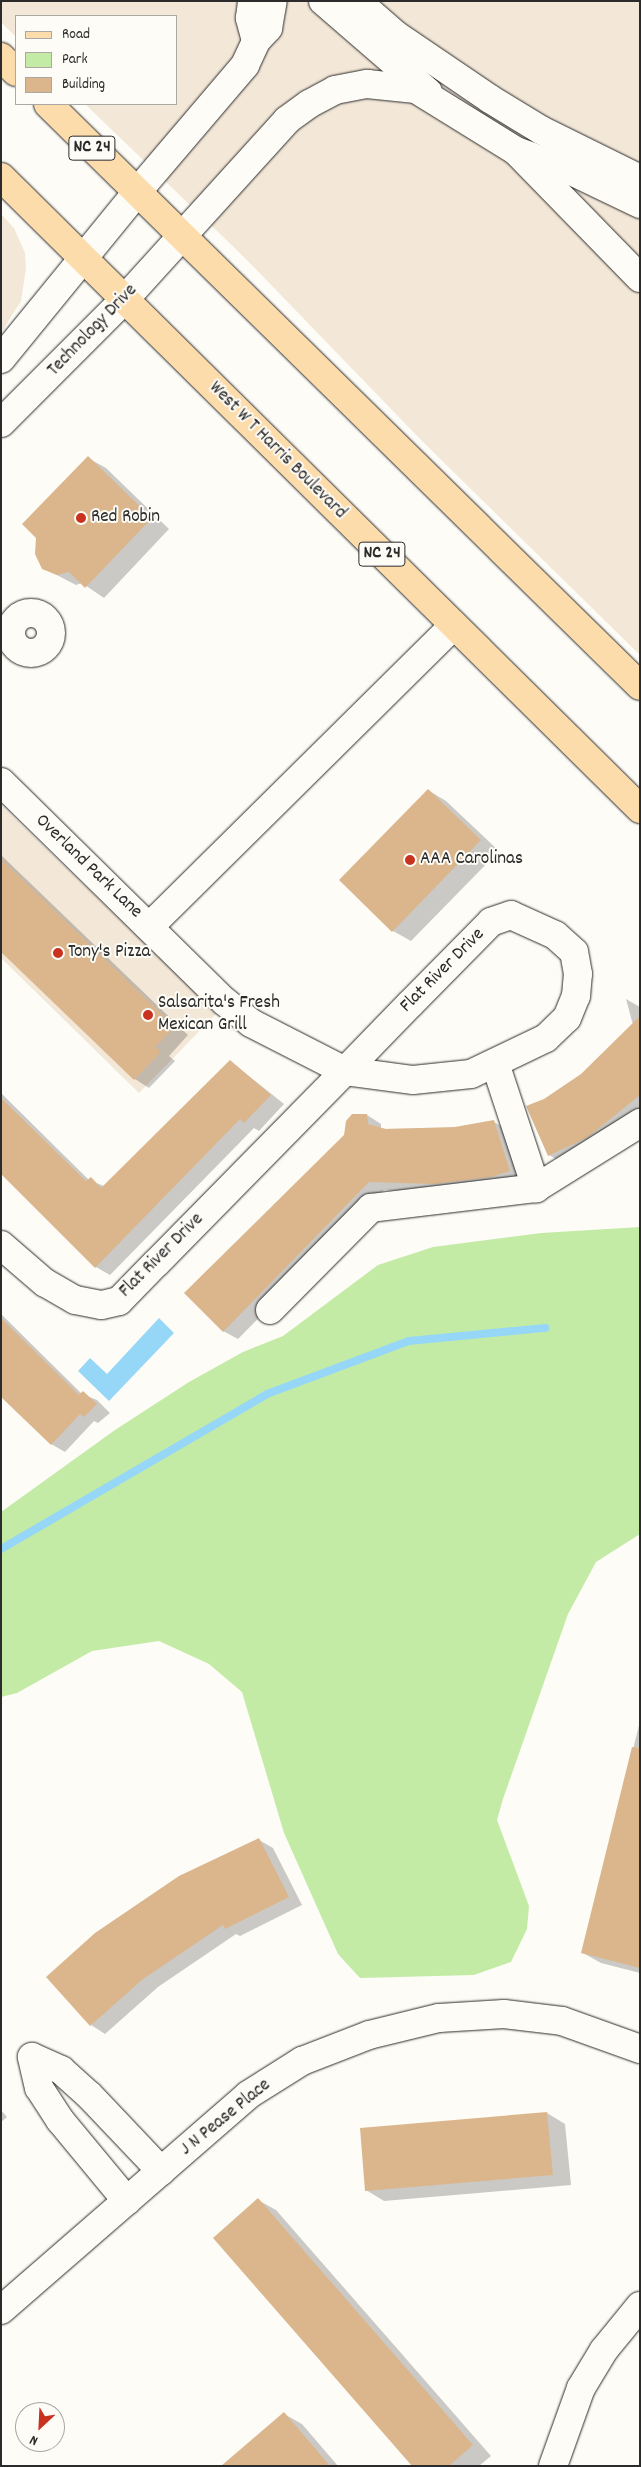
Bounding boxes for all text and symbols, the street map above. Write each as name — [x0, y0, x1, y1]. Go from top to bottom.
legend — [15, 15, 178, 105]
text: Road — [62, 24, 90, 46]
text: Park — [62, 49, 88, 71]
text: Building — [62, 74, 105, 96]
road number: NC 24 — [68, 132, 116, 164]
street label: Technology Drive — [43, 280, 143, 382]
street label: West W T Harris Boulevard — [203, 377, 351, 525]
place label: Red Robin — [91, 507, 160, 529]
marker: Red Robin — [75, 512, 87, 524]
road number: NC 24 — [358, 538, 406, 570]
street label: Overland Park Lane — [30, 810, 146, 924]
place label: AAA Carolinas — [420, 849, 523, 871]
marker: AAA Carolinas — [404, 854, 416, 866]
street label: Flat River Drive — [396, 924, 490, 1018]
place label: Tony's Pizza — [68, 942, 150, 964]
marker: Tony's Pizza — [52, 947, 64, 959]
place label: Salsarita's Fresh Mexican Grill — [158, 993, 280, 1037]
marker: Salsarita's Fresh Mexican Grill — [142, 1009, 154, 1021]
street label: Flat River Drive — [115, 1209, 209, 1303]
street label: J N Pease Place — [176, 2075, 276, 2161]
north arrow — [15, 2402, 65, 2452]
text: N — [27, 2429, 41, 2450]

